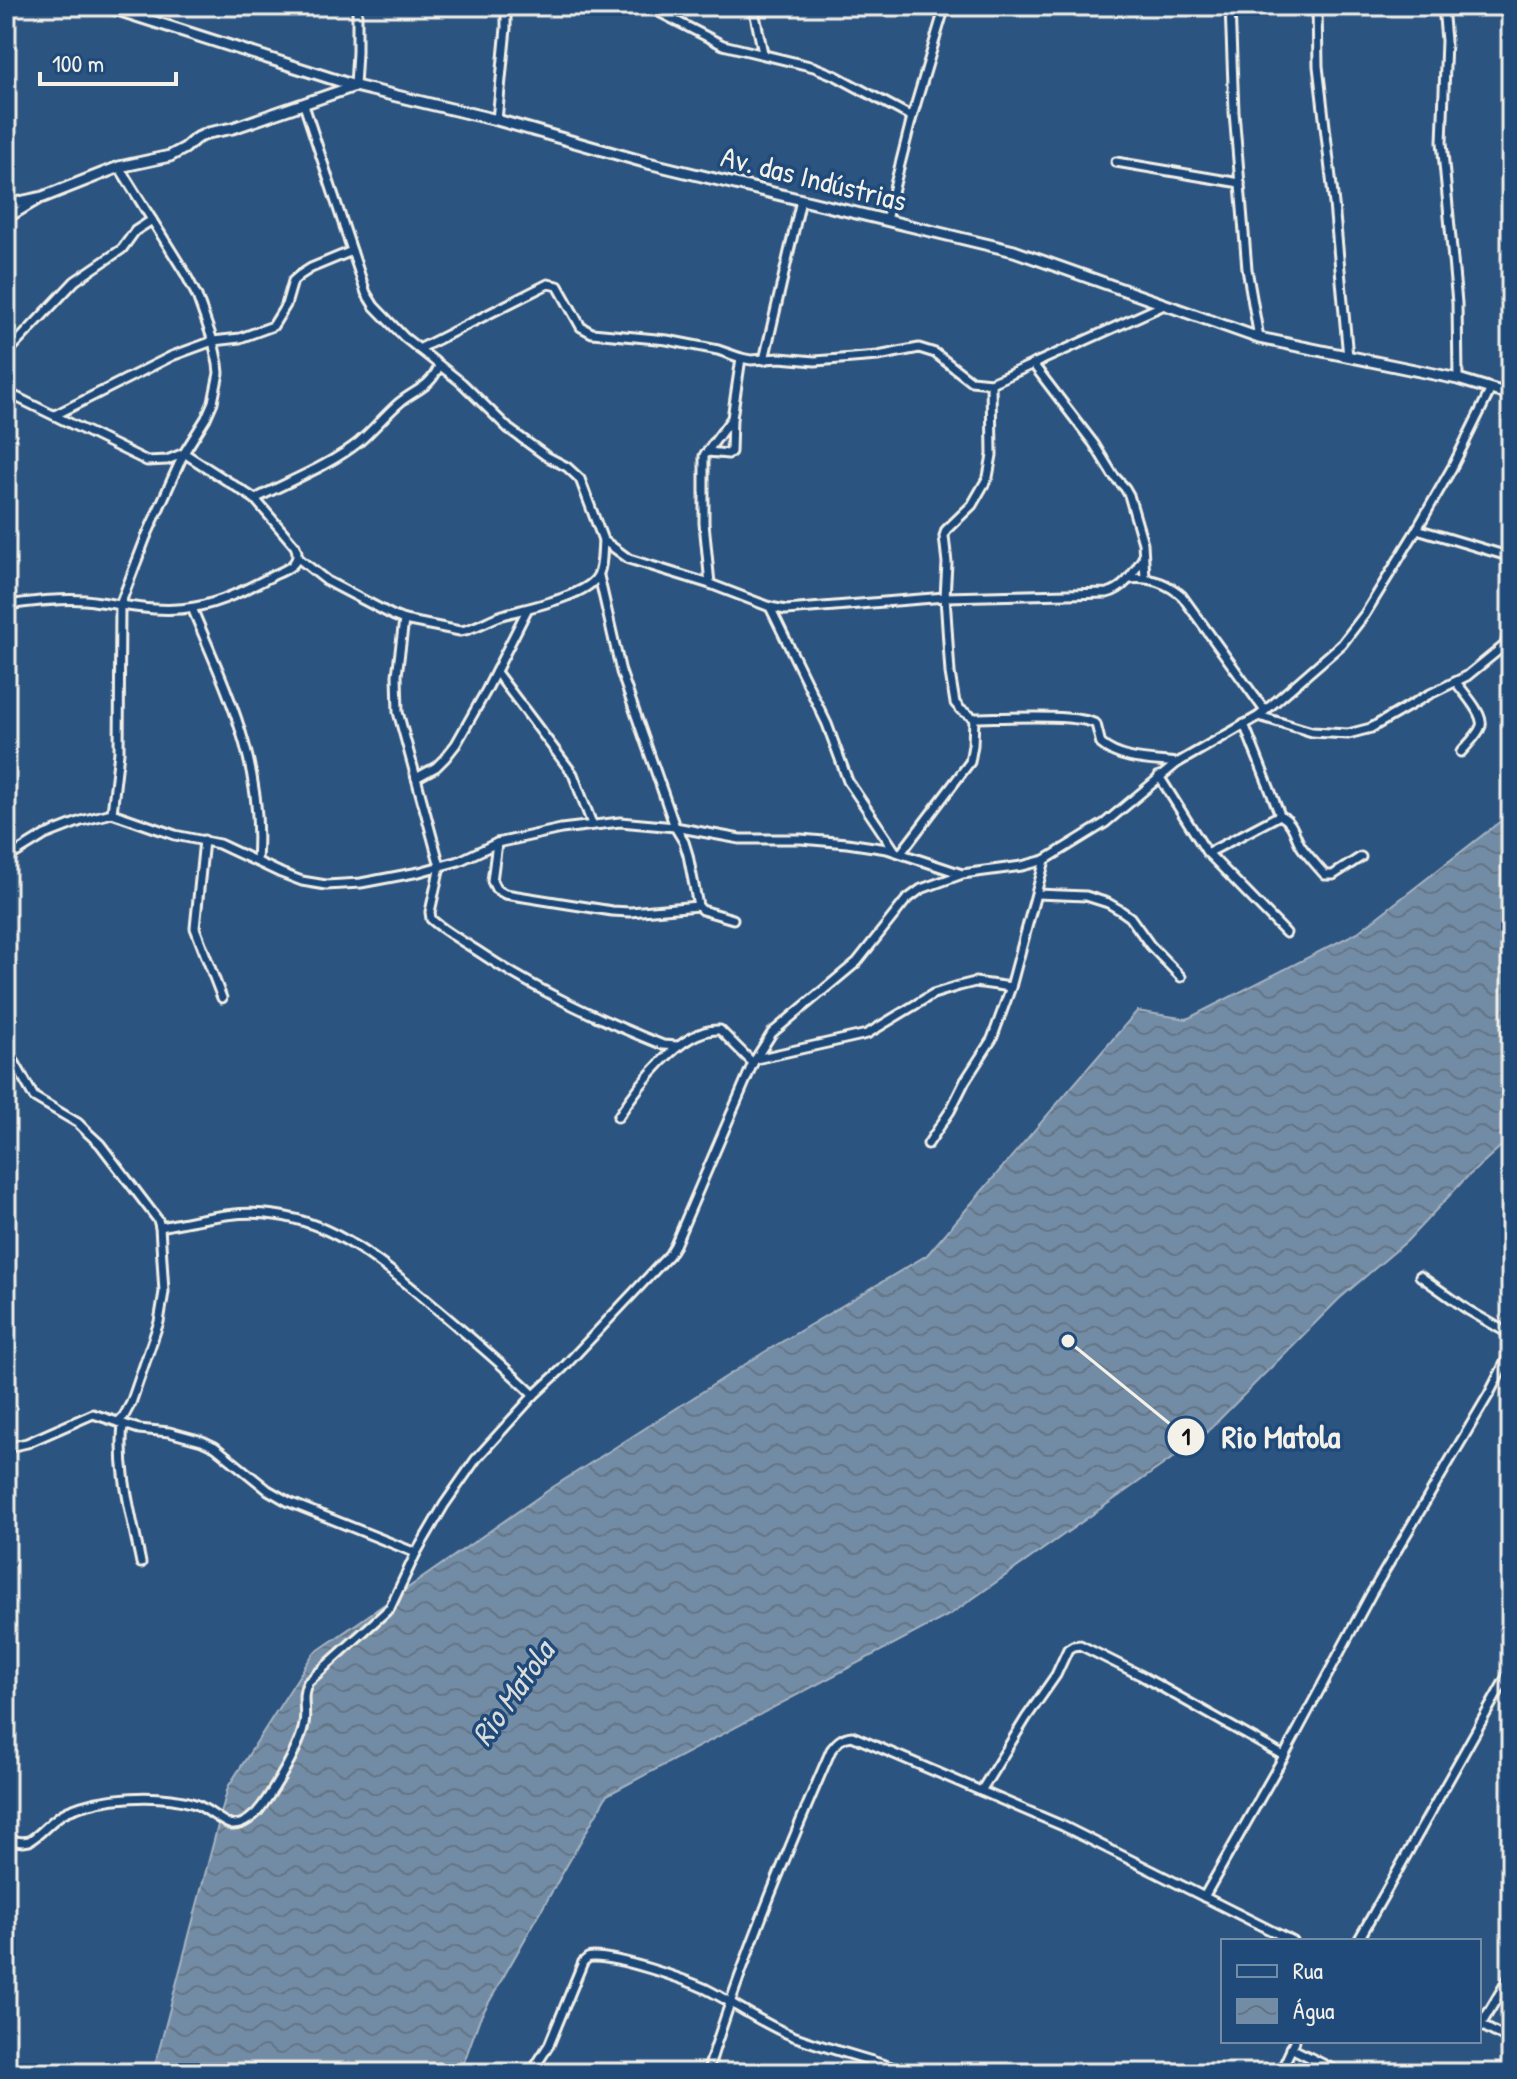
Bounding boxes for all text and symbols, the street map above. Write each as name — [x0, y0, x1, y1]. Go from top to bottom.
scale bar — [40, 36, 176, 86]
text: 100 m — [52, 47, 104, 79]
street label: Av. das Indústrias — [717, 136, 911, 220]
callout: Rio Matola — [1166, 1409, 1356, 1465]
text: Rio Matola — [1222, 1415, 1341, 1458]
text: 1 — [1182, 1420, 1191, 1452]
water label: Rio Matola — [460, 1629, 566, 1754]
legend — [1221, 1939, 1481, 2043]
text: Rua — [1293, 1954, 1323, 1986]
text: Água — [1293, 1994, 1334, 2026]

